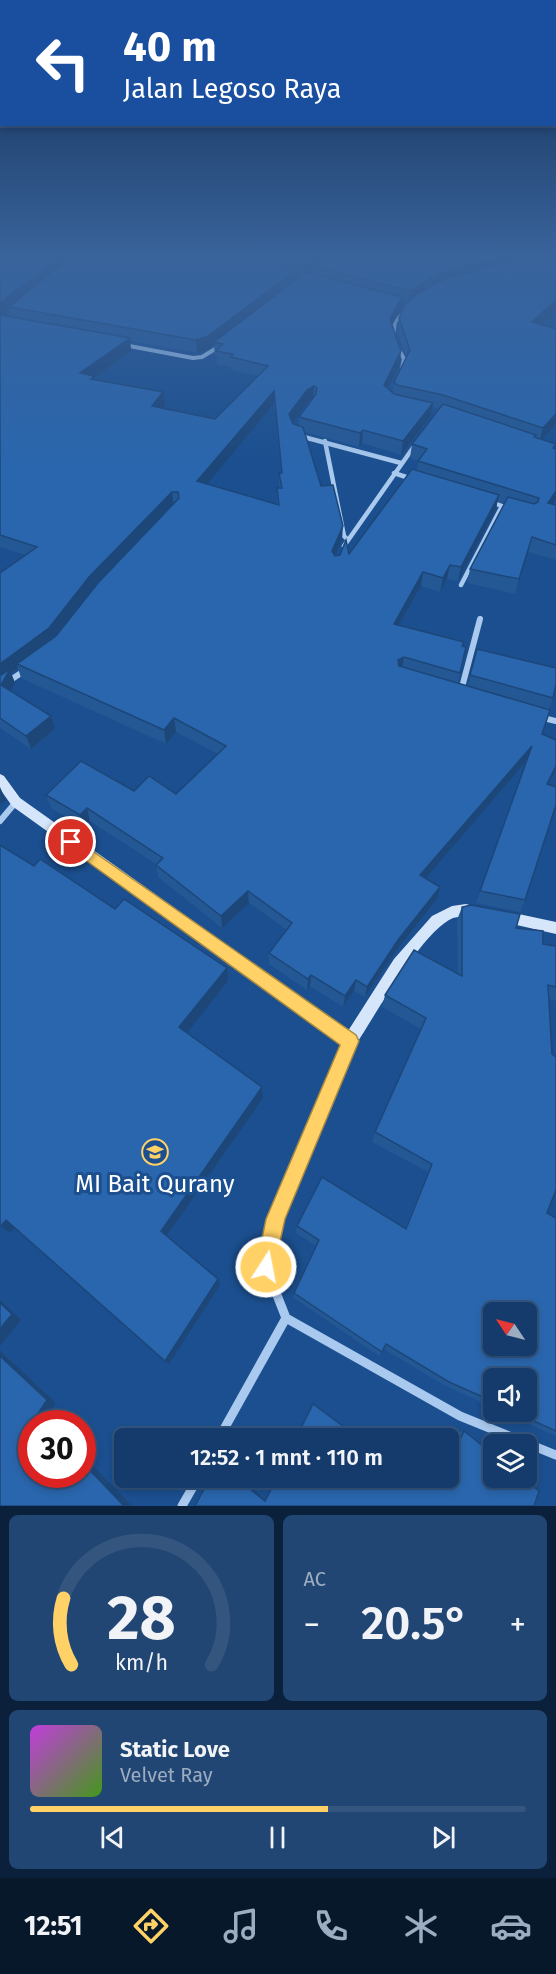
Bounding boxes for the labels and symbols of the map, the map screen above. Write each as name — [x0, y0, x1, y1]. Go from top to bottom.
pin — [45, 816, 96, 867]
school or university icon: MI Bait Qurany — [140, 1137, 170, 1167]
place label: MI Bait Qurany — [75, 1170, 235, 1198]
position arrow — [234, 1235, 298, 1299]
north arrow — [483, 1302, 537, 1356]
speed limit sign: 30 — [18, 1410, 96, 1488]

